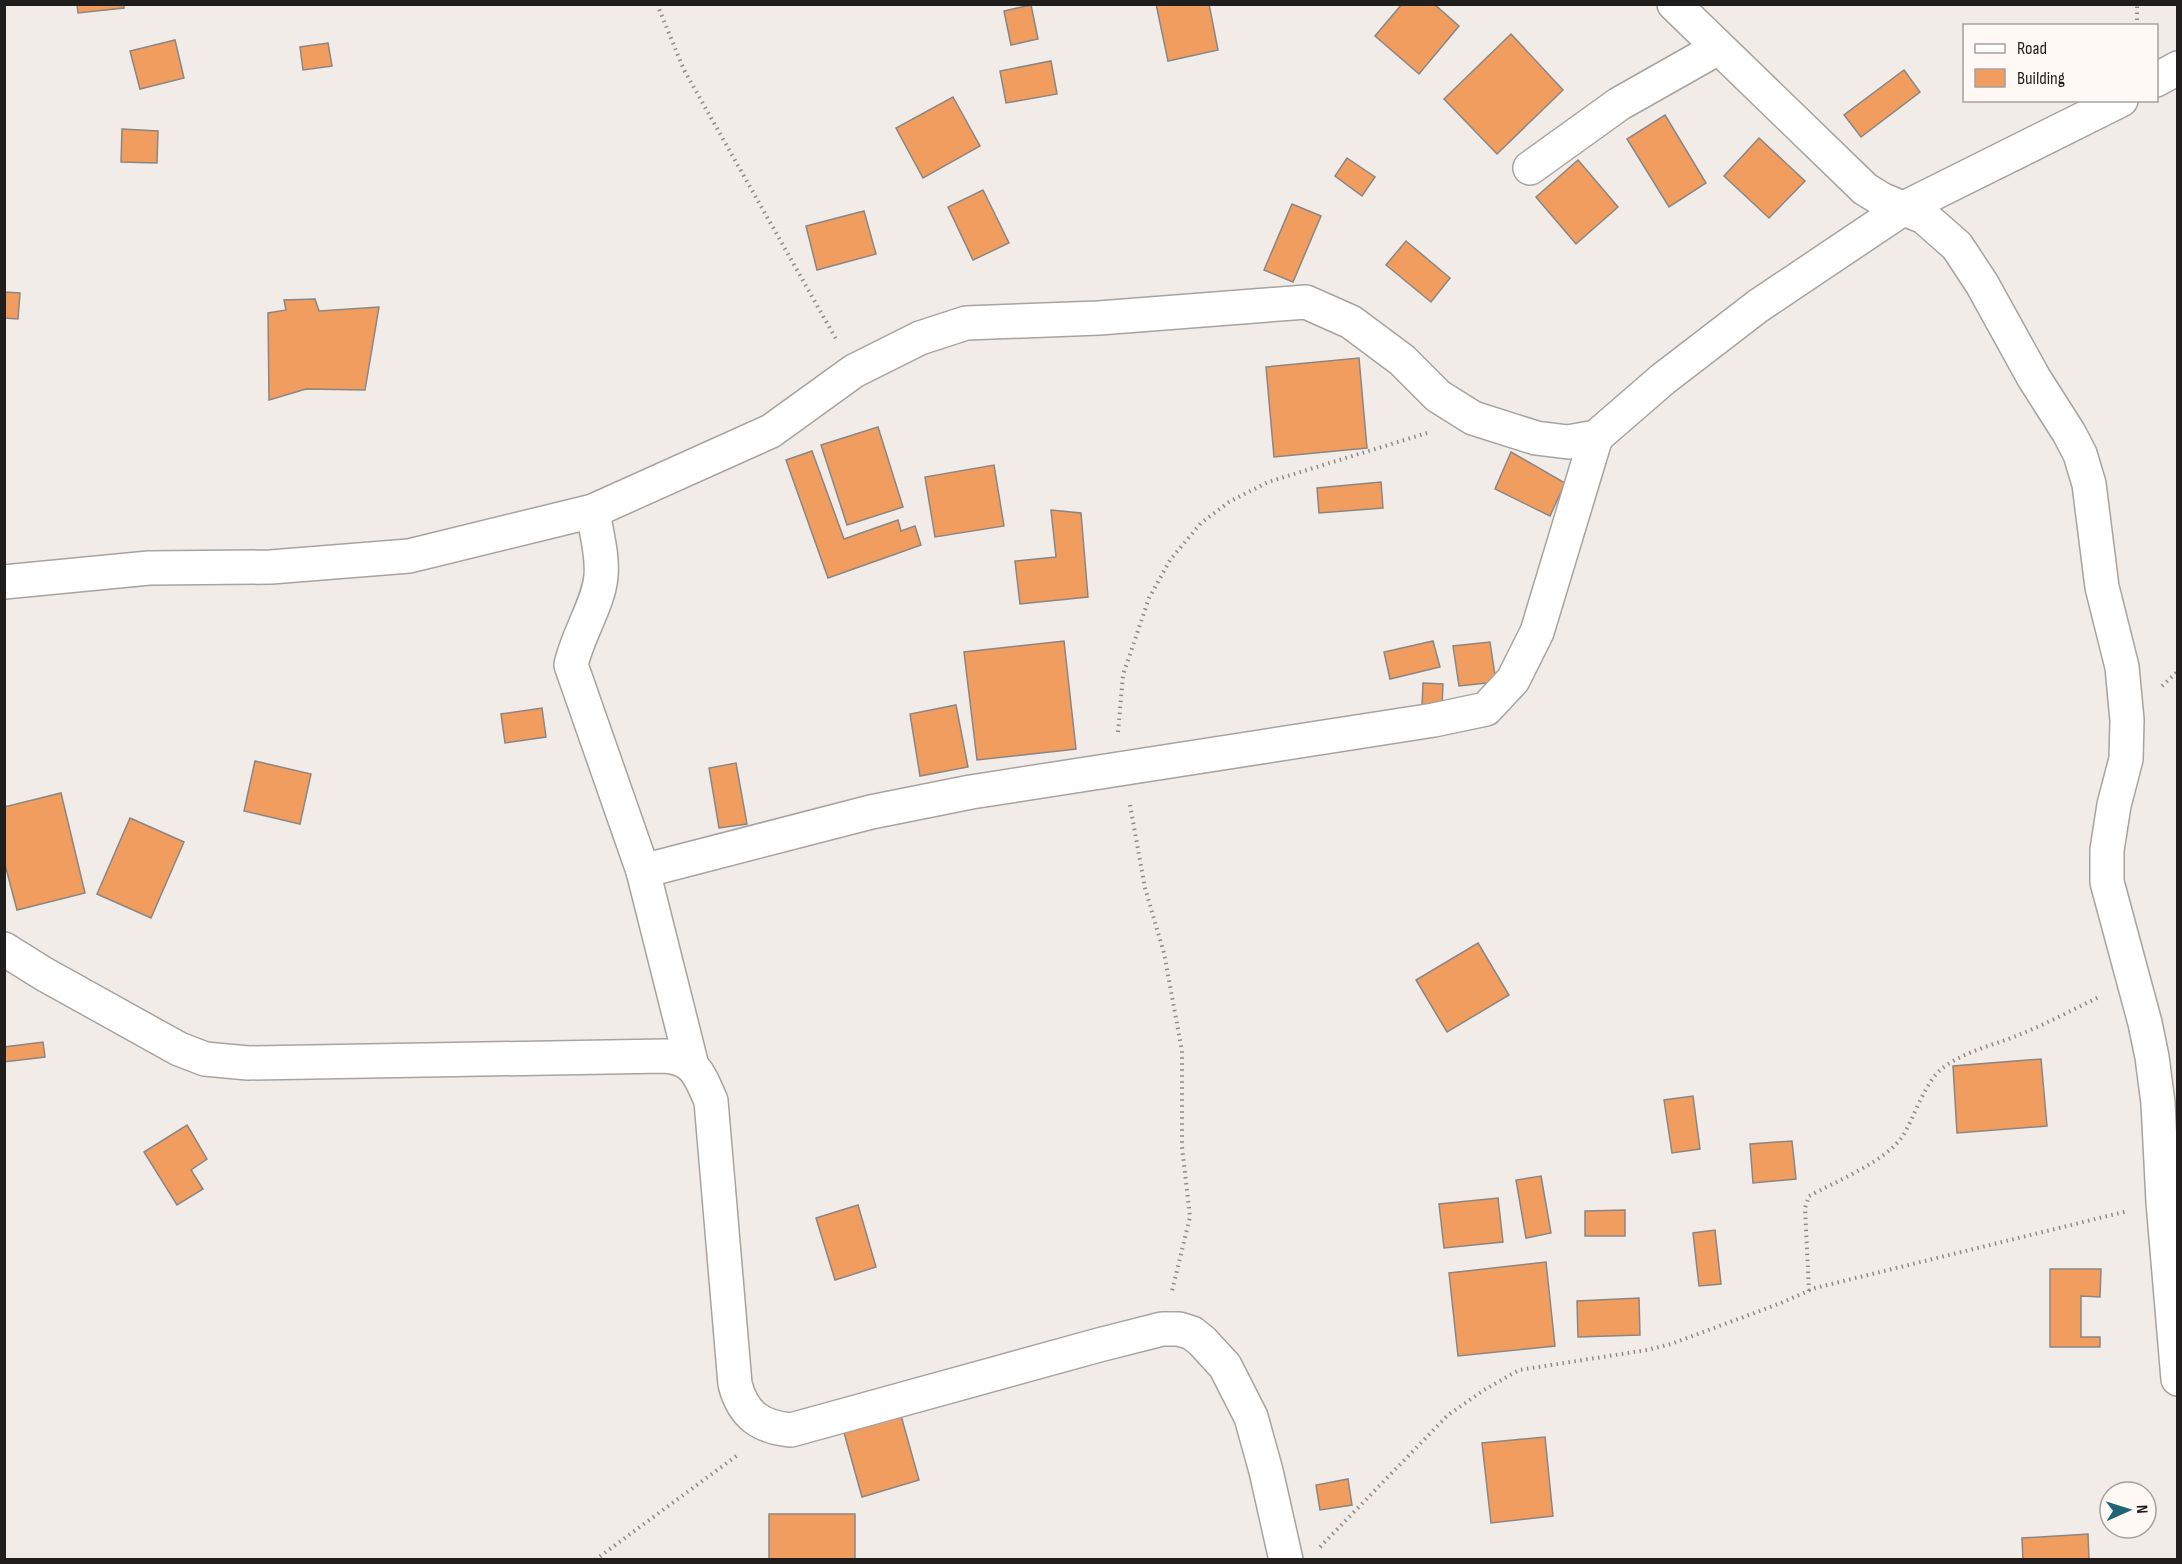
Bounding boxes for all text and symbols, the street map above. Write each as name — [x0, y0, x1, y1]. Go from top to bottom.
legend — [1963, 24, 2158, 102]
text: Road — [2017, 38, 2047, 59]
text: Building — [2017, 68, 2065, 89]
north arrow — [2098, 1480, 2158, 1540]
text: N — [2132, 1505, 2151, 1514]

